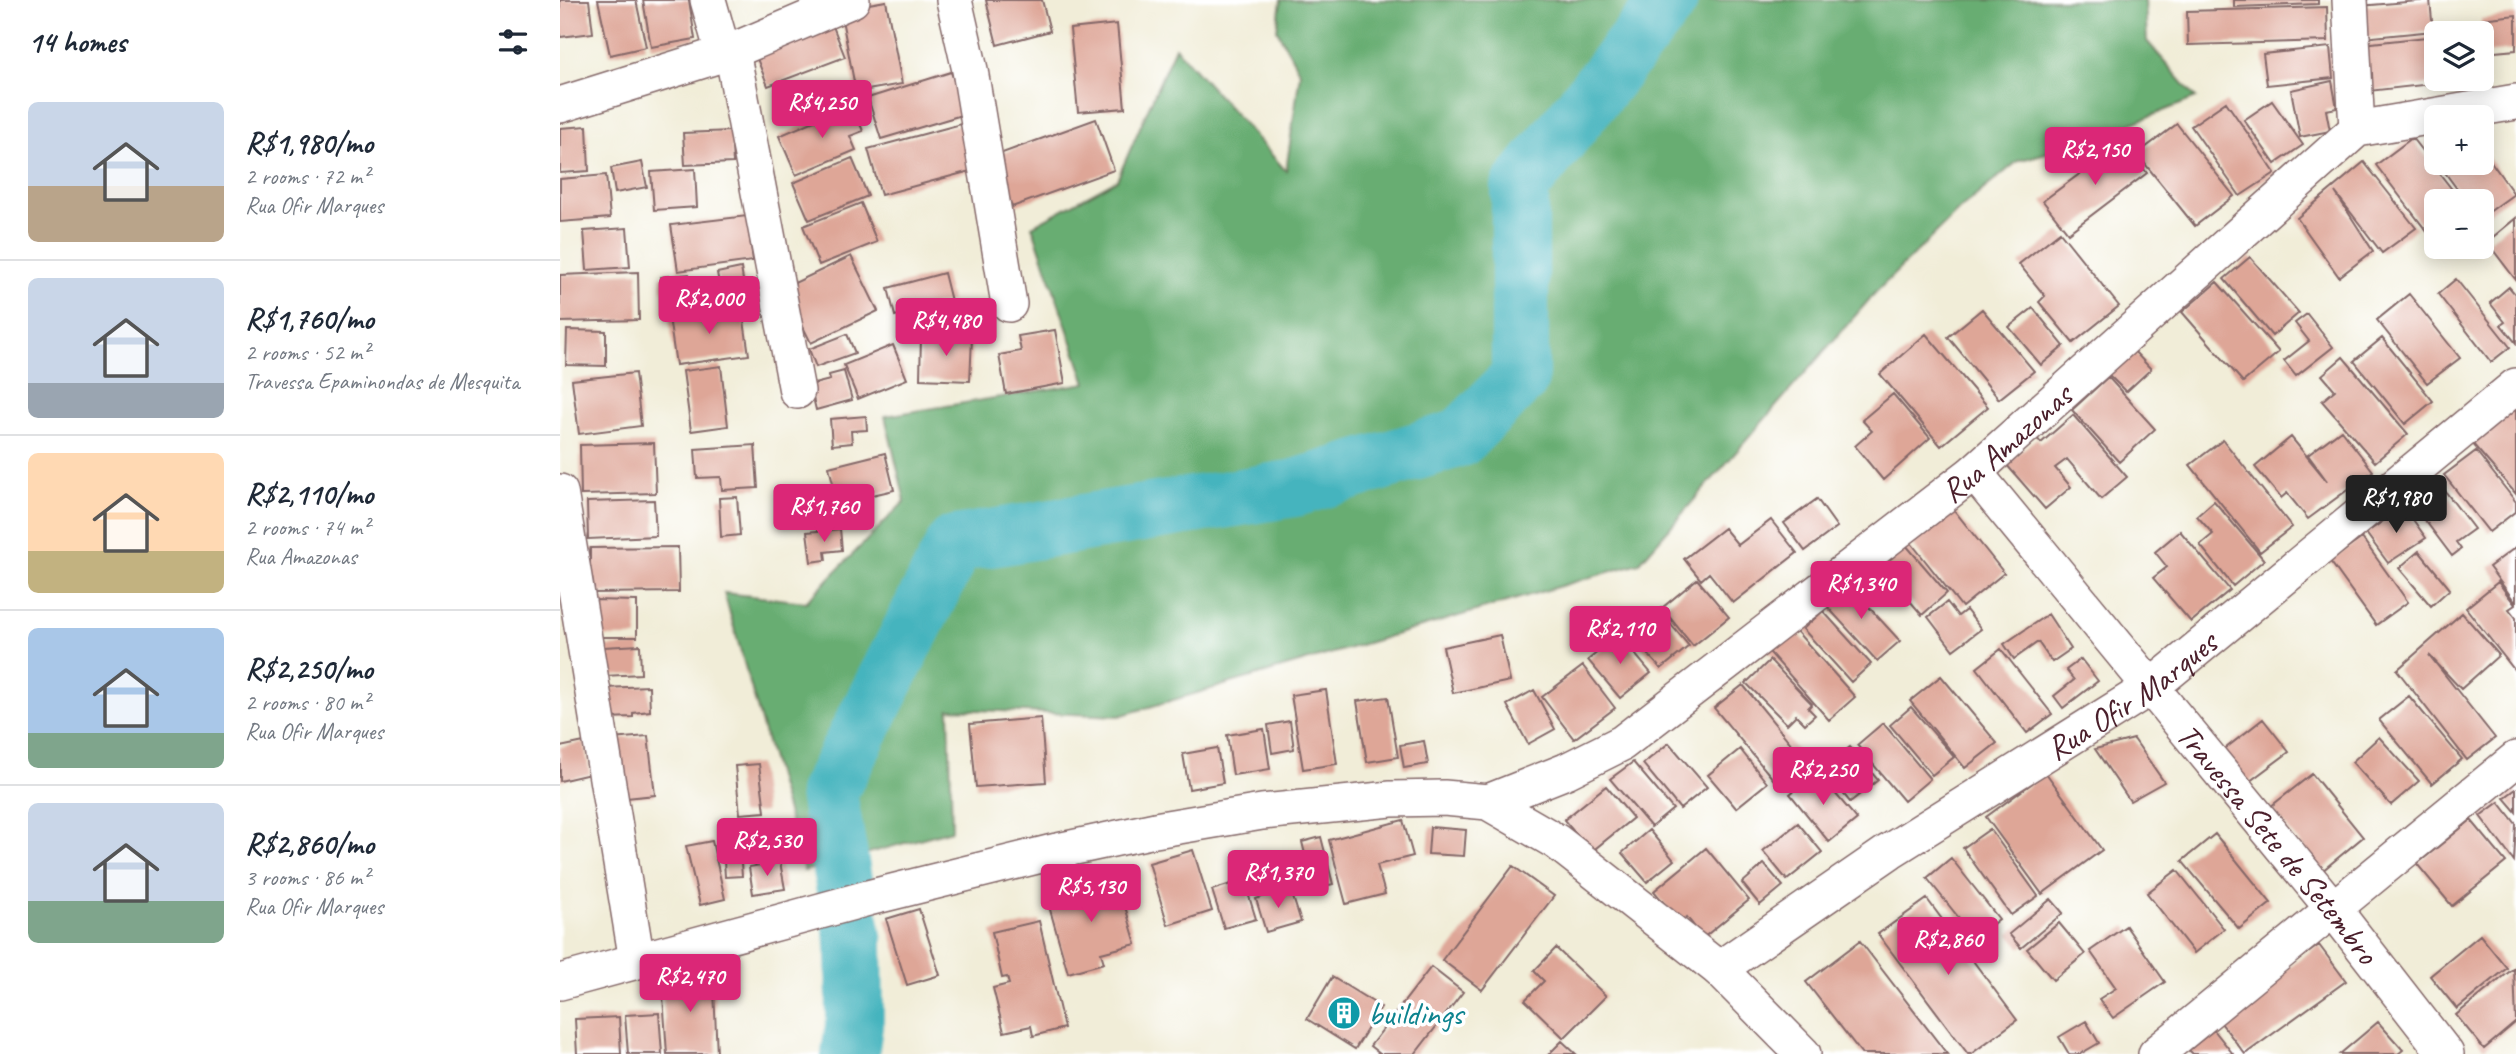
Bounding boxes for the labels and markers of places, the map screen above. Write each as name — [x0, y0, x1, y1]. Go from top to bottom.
pin: R$4,250 — [757, 80, 887, 140]
pin: R$2,150 — [2030, 128, 2160, 187]
pin: R$2,000 — [644, 276, 774, 336]
pin: R$4,480 — [881, 298, 1011, 358]
pin: R$1,980 — [2331, 476, 2461, 535]
pin: R$1,760 — [759, 484, 889, 544]
pin: R$1,340 — [1796, 562, 1926, 621]
pin: R$2,110 — [1555, 606, 1685, 666]
pin: R$2,250 — [1758, 748, 1888, 807]
pin: R$2,530 — [702, 818, 832, 878]
pin: R$1,370 — [1213, 850, 1343, 910]
pin: R$5,130 — [1026, 864, 1156, 924]
pin: R$2,860 — [1883, 918, 2013, 977]
pin: R$2,470 — [625, 954, 755, 1014]
place label: buildings — [1368, 993, 1466, 1035]
building icon: buildings — [1325, 994, 1363, 1032]

